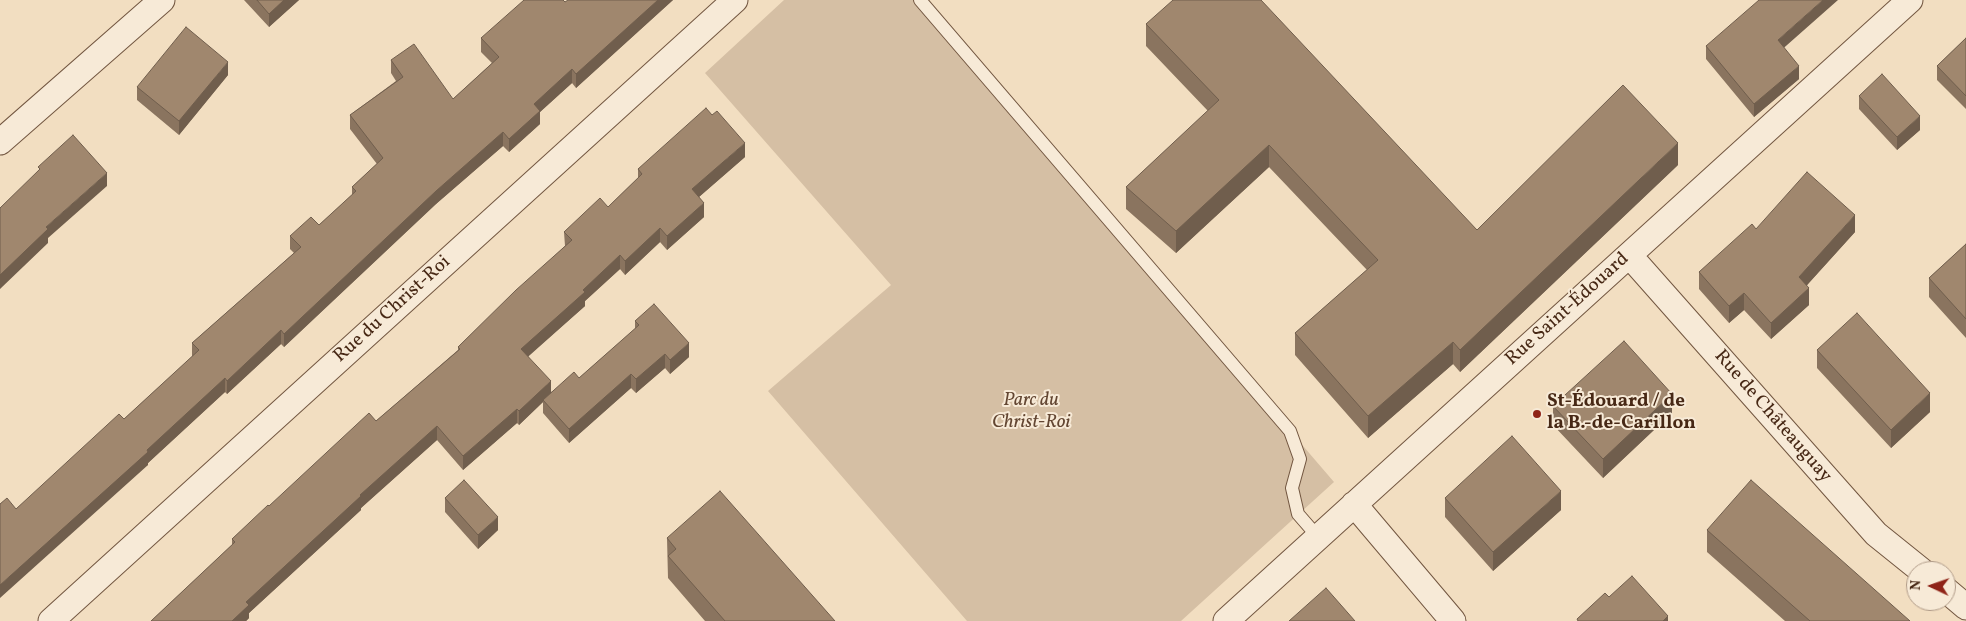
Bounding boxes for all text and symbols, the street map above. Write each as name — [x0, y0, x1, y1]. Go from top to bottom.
street label: Rue Saint-Édouard — [1502, 249, 1634, 371]
street label: Rue du Christ-Roi — [330, 252, 456, 368]
street label: Rue de Châteauguay — [1708, 346, 1836, 488]
park label: Parc du Christ-Roi — [992, 391, 1070, 435]
place label: St-Édouard / de la B.-de-Carillon — [1547, 392, 1696, 436]
marker: St-Édouard / de la B.-de-Carillon — [1531, 408, 1543, 420]
north arrow — [1906, 561, 1956, 611]
text: N — [1907, 580, 1926, 591]

